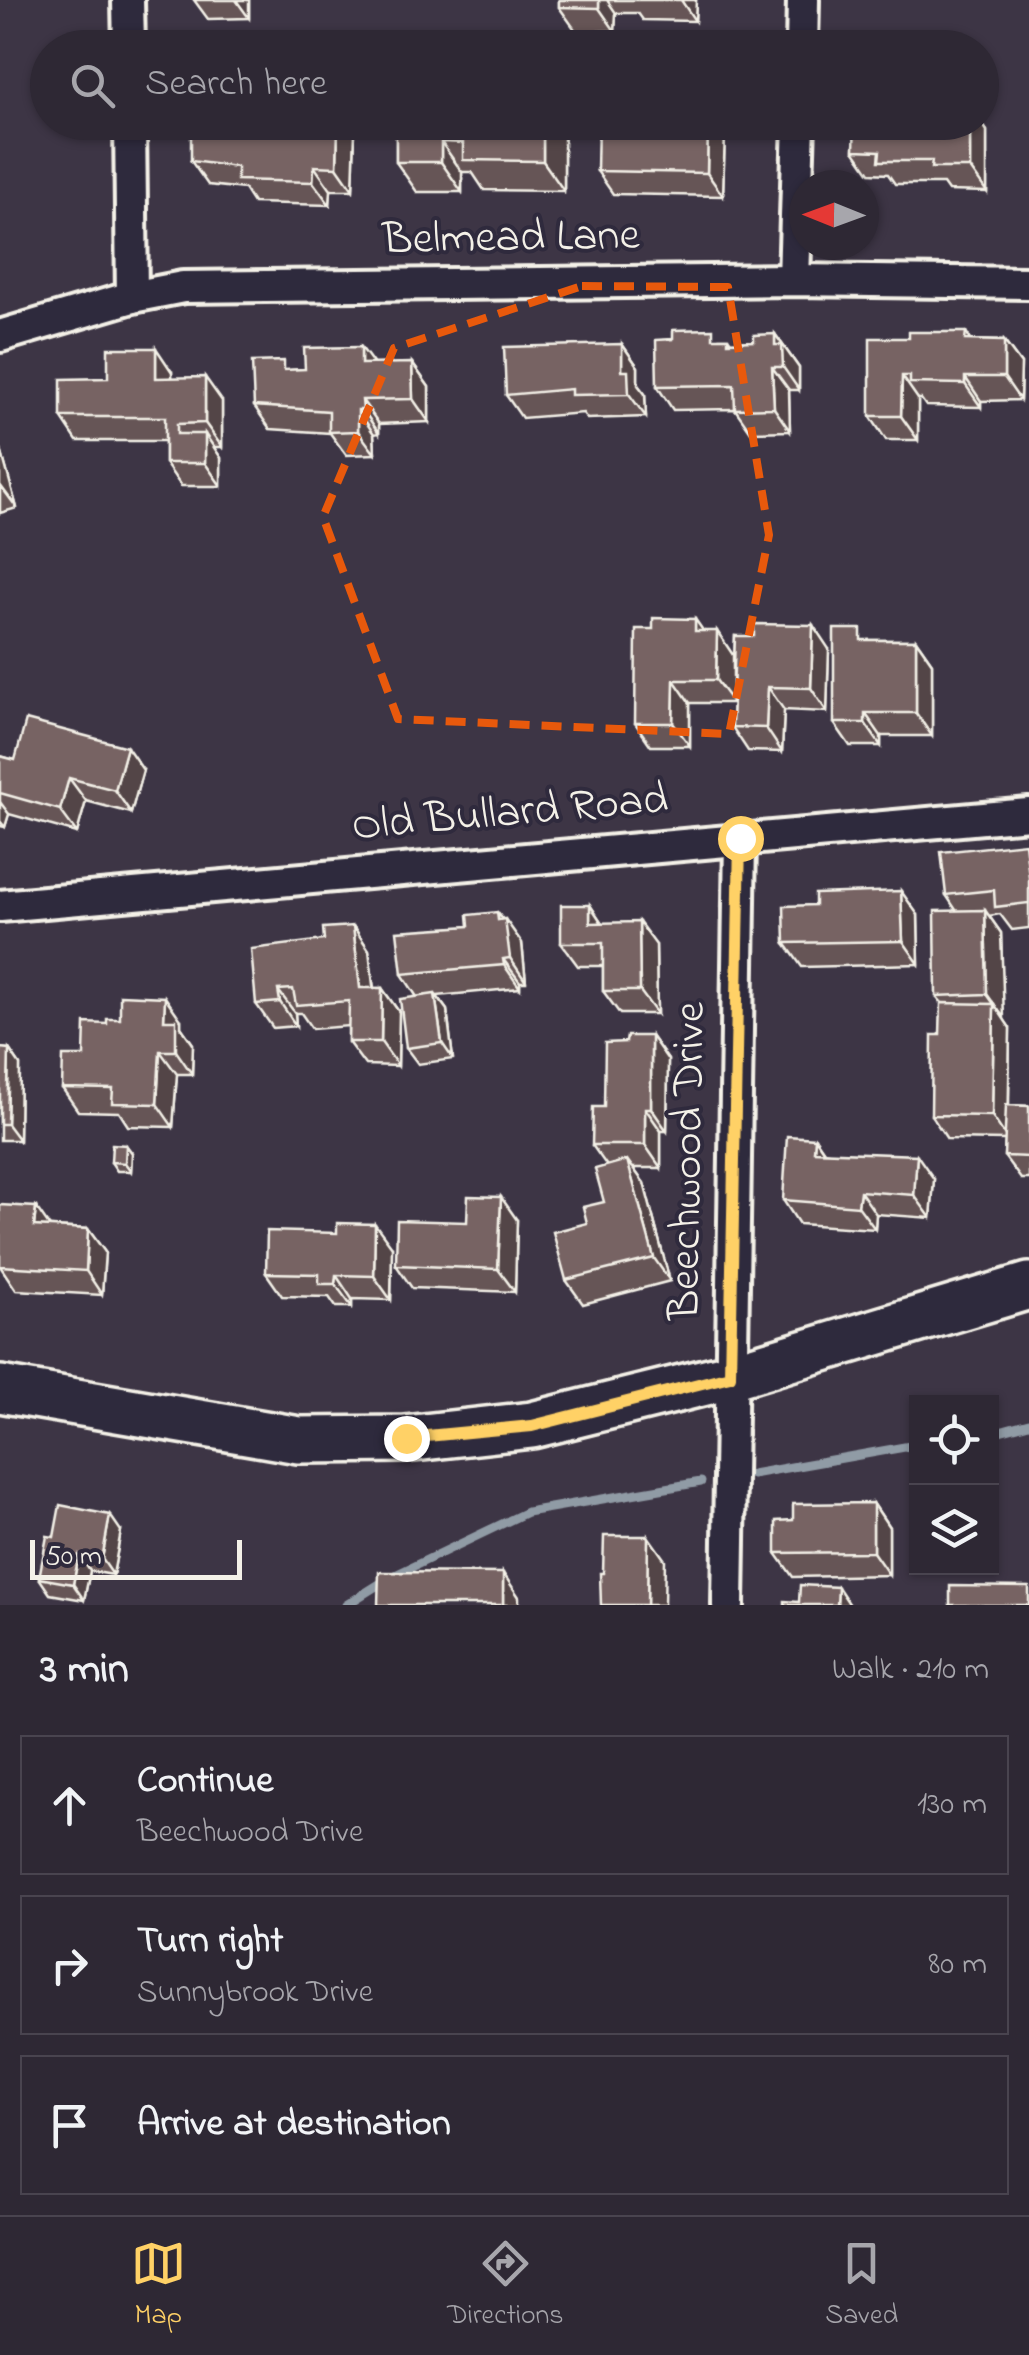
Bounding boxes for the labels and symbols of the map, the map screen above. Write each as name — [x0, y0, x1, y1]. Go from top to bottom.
north arrow — [789, 170, 879, 260]
street label: Belmead Lane — [381, 204, 641, 274]
street label: Old Bullard Road — [349, 767, 671, 861]
route start — [718, 816, 764, 862]
street label: Beechwood Drive — [653, 1000, 725, 1322]
route end — [384, 1416, 430, 1462]
scale bar — [30, 1535, 242, 1580]

